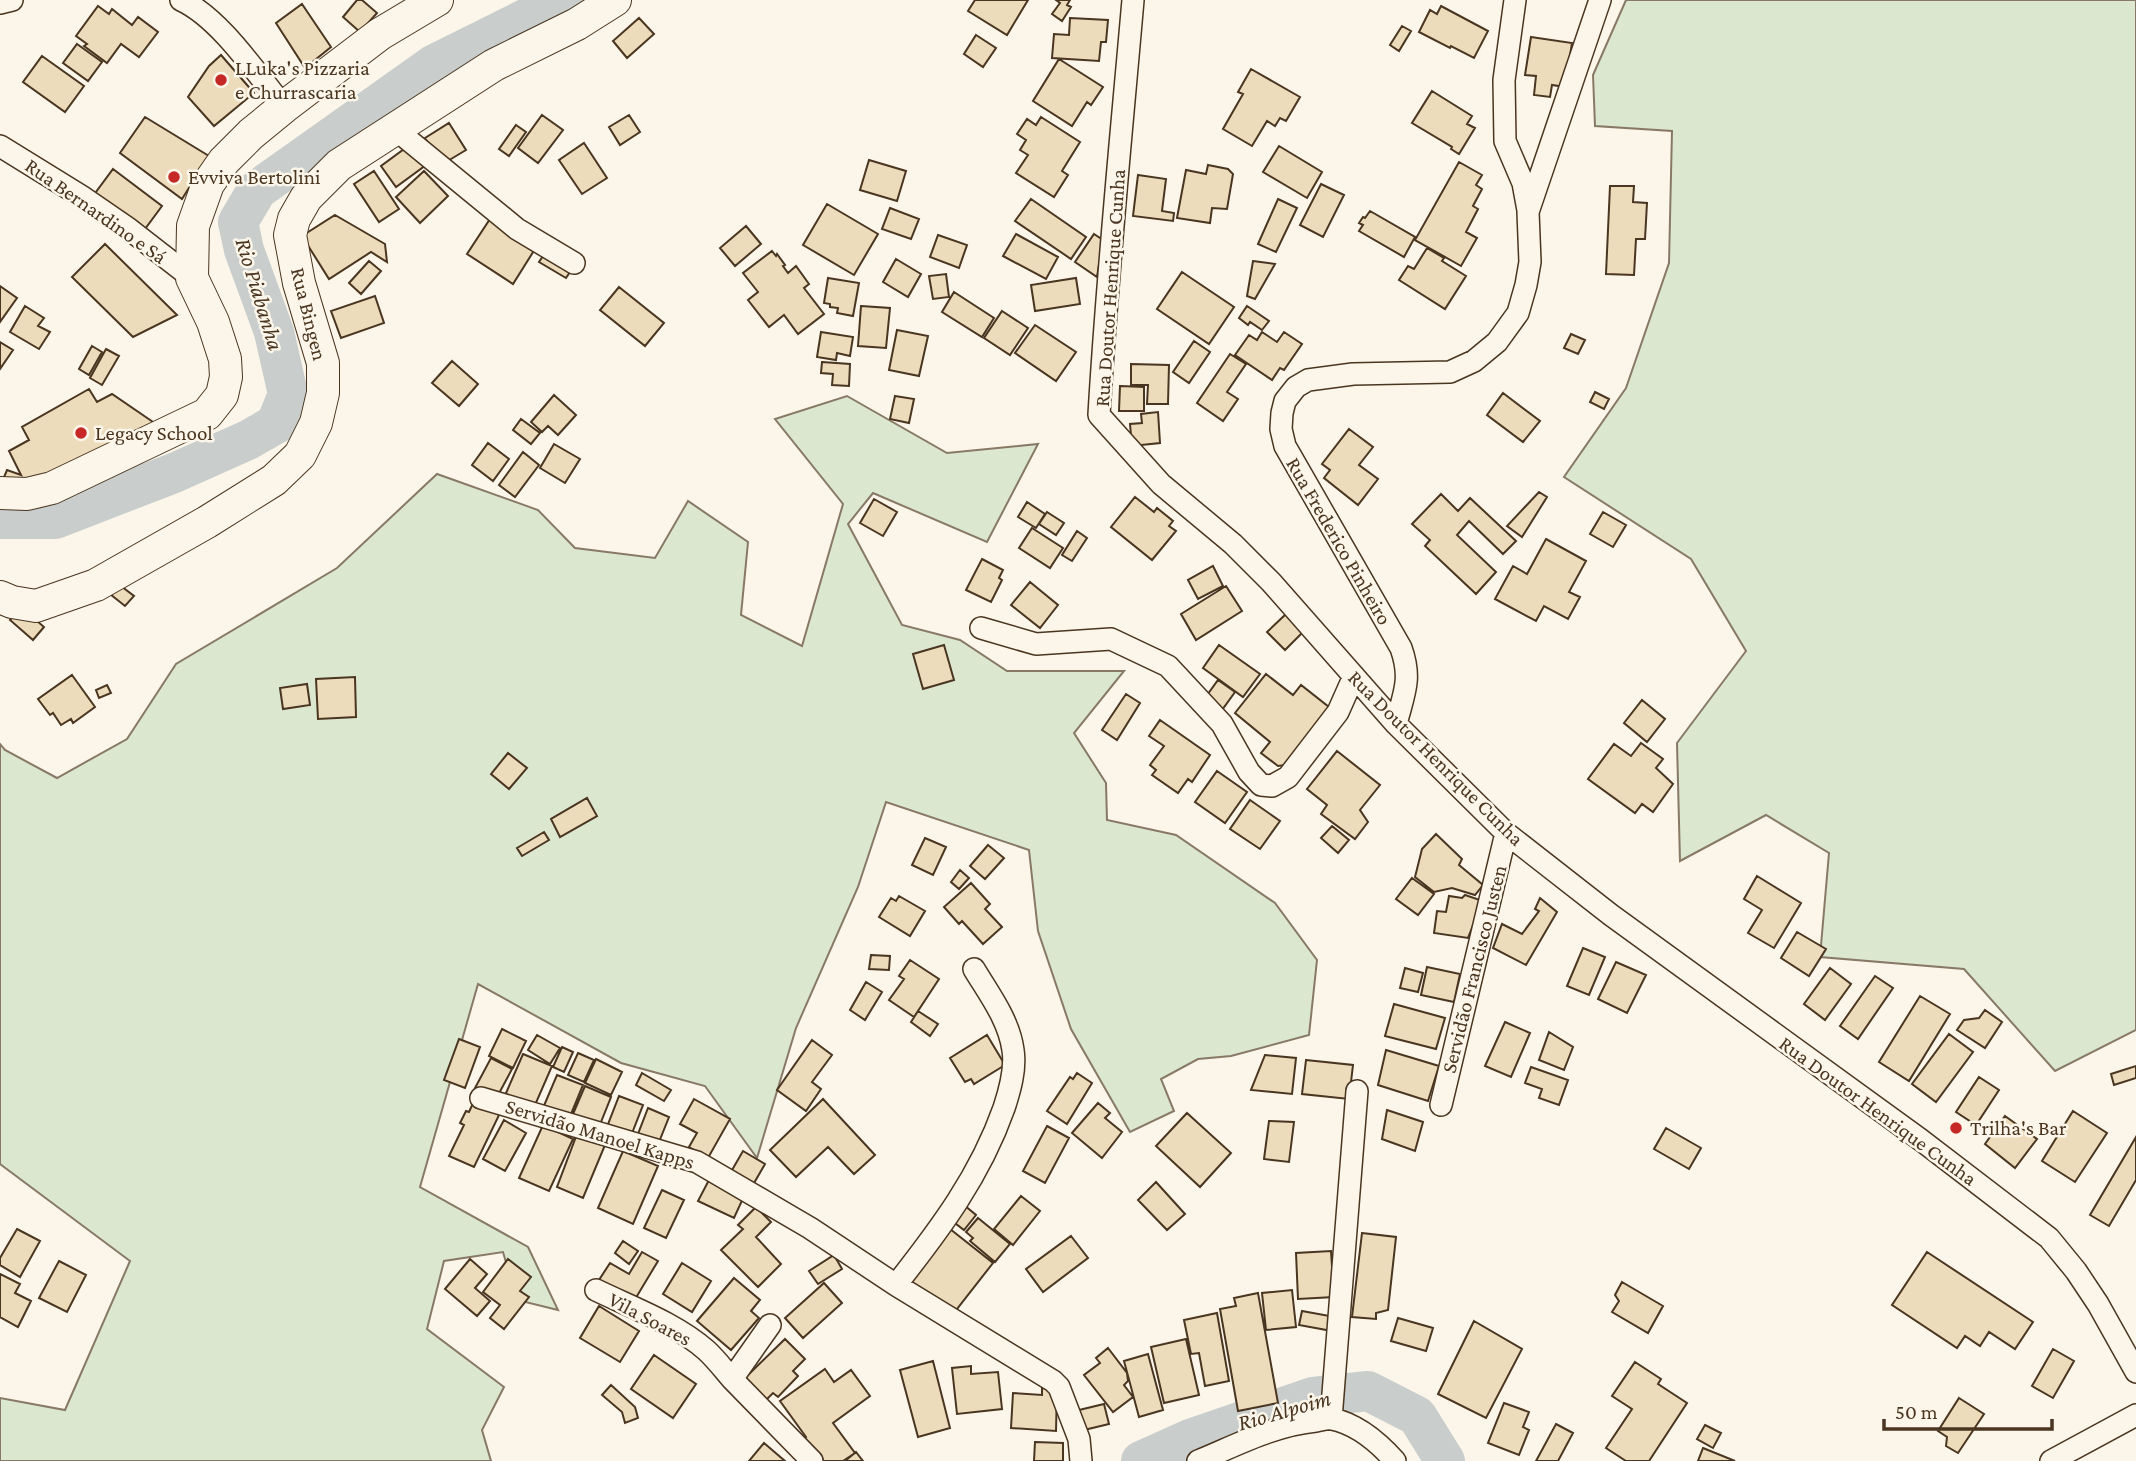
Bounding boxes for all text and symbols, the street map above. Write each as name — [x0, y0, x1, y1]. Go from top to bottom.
place label: LLuka's Pizzaria e Churrascaria — [235, 56, 370, 104]
marker: LLuka's Pizzaria e Churrascaria — [213, 72, 229, 88]
street label: Rua Bernardino e Sá — [21, 153, 172, 269]
place label: Evviva Bertolini — [188, 165, 321, 189]
street label: Rua Doutor Henrique Cunha — [1090, 168, 1130, 408]
marker: Evviva Bertolini — [166, 169, 182, 185]
water label: Rio Piabanha — [231, 235, 289, 353]
street label: Rua Bingen — [286, 265, 332, 363]
place label: Legacy School — [95, 421, 213, 445]
marker: Legacy School — [73, 425, 89, 441]
street label: Rua Frederico Pinheiro — [1281, 453, 1397, 629]
street label: Rua Doutor Henrique Cunha — [1343, 665, 1529, 851]
street label: Servidão Francisco Justen — [1437, 862, 1511, 1076]
street label: Rua Doutor Henrique Cunha — [1775, 1031, 1982, 1191]
street label: Servidão Manoel Kapps — [503, 1094, 697, 1174]
place label: Trilha's Bar — [1970, 1116, 2067, 1140]
marker: Trilha's Bar — [1948, 1120, 1964, 1136]
street label: Vila Soares — [604, 1287, 696, 1351]
water label: Rio Alpoim — [1235, 1384, 1334, 1436]
scale bar — [1884, 1388, 2052, 1432]
text: 50 m — [1895, 1400, 1938, 1424]

